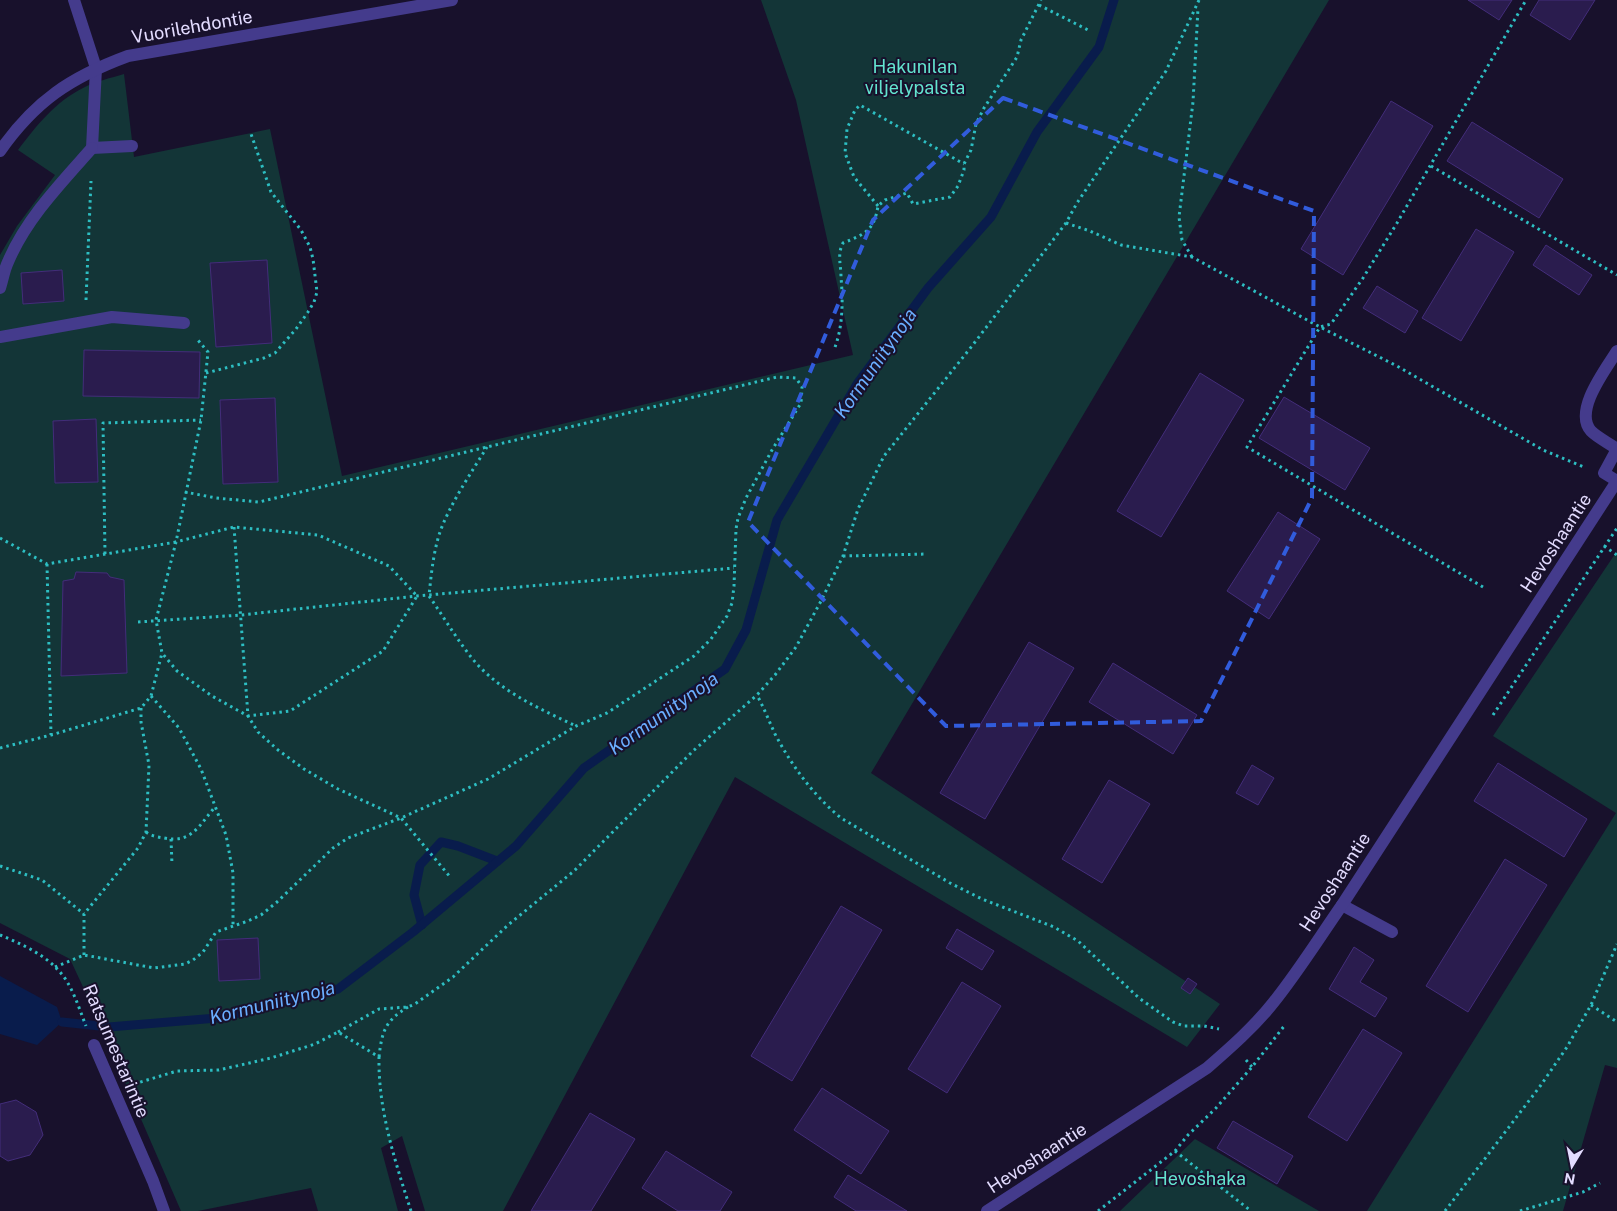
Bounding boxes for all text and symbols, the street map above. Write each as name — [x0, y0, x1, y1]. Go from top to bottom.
street label: Vuorilehdontie — [130, 6, 254, 47]
park label: Hakunilan viljelypalsta — [865, 56, 965, 98]
water label: Kormuniitynoja — [829, 304, 921, 422]
street label: Hevoshaantie — [1516, 489, 1595, 596]
water label: Kormuniitynoja — [604, 667, 722, 759]
street label: Hevoshaantie — [1295, 828, 1374, 935]
water label: Kormuniitynoja — [207, 976, 337, 1028]
street label: Ratsumestarintie — [79, 981, 154, 1121]
street label: Hevoshaantie — [983, 1118, 1090, 1197]
north arrow — [1547, 1141, 1597, 1191]
park label: Hevoshaka — [1154, 1168, 1246, 1189]
text: N — [1563, 1170, 1577, 1188]

